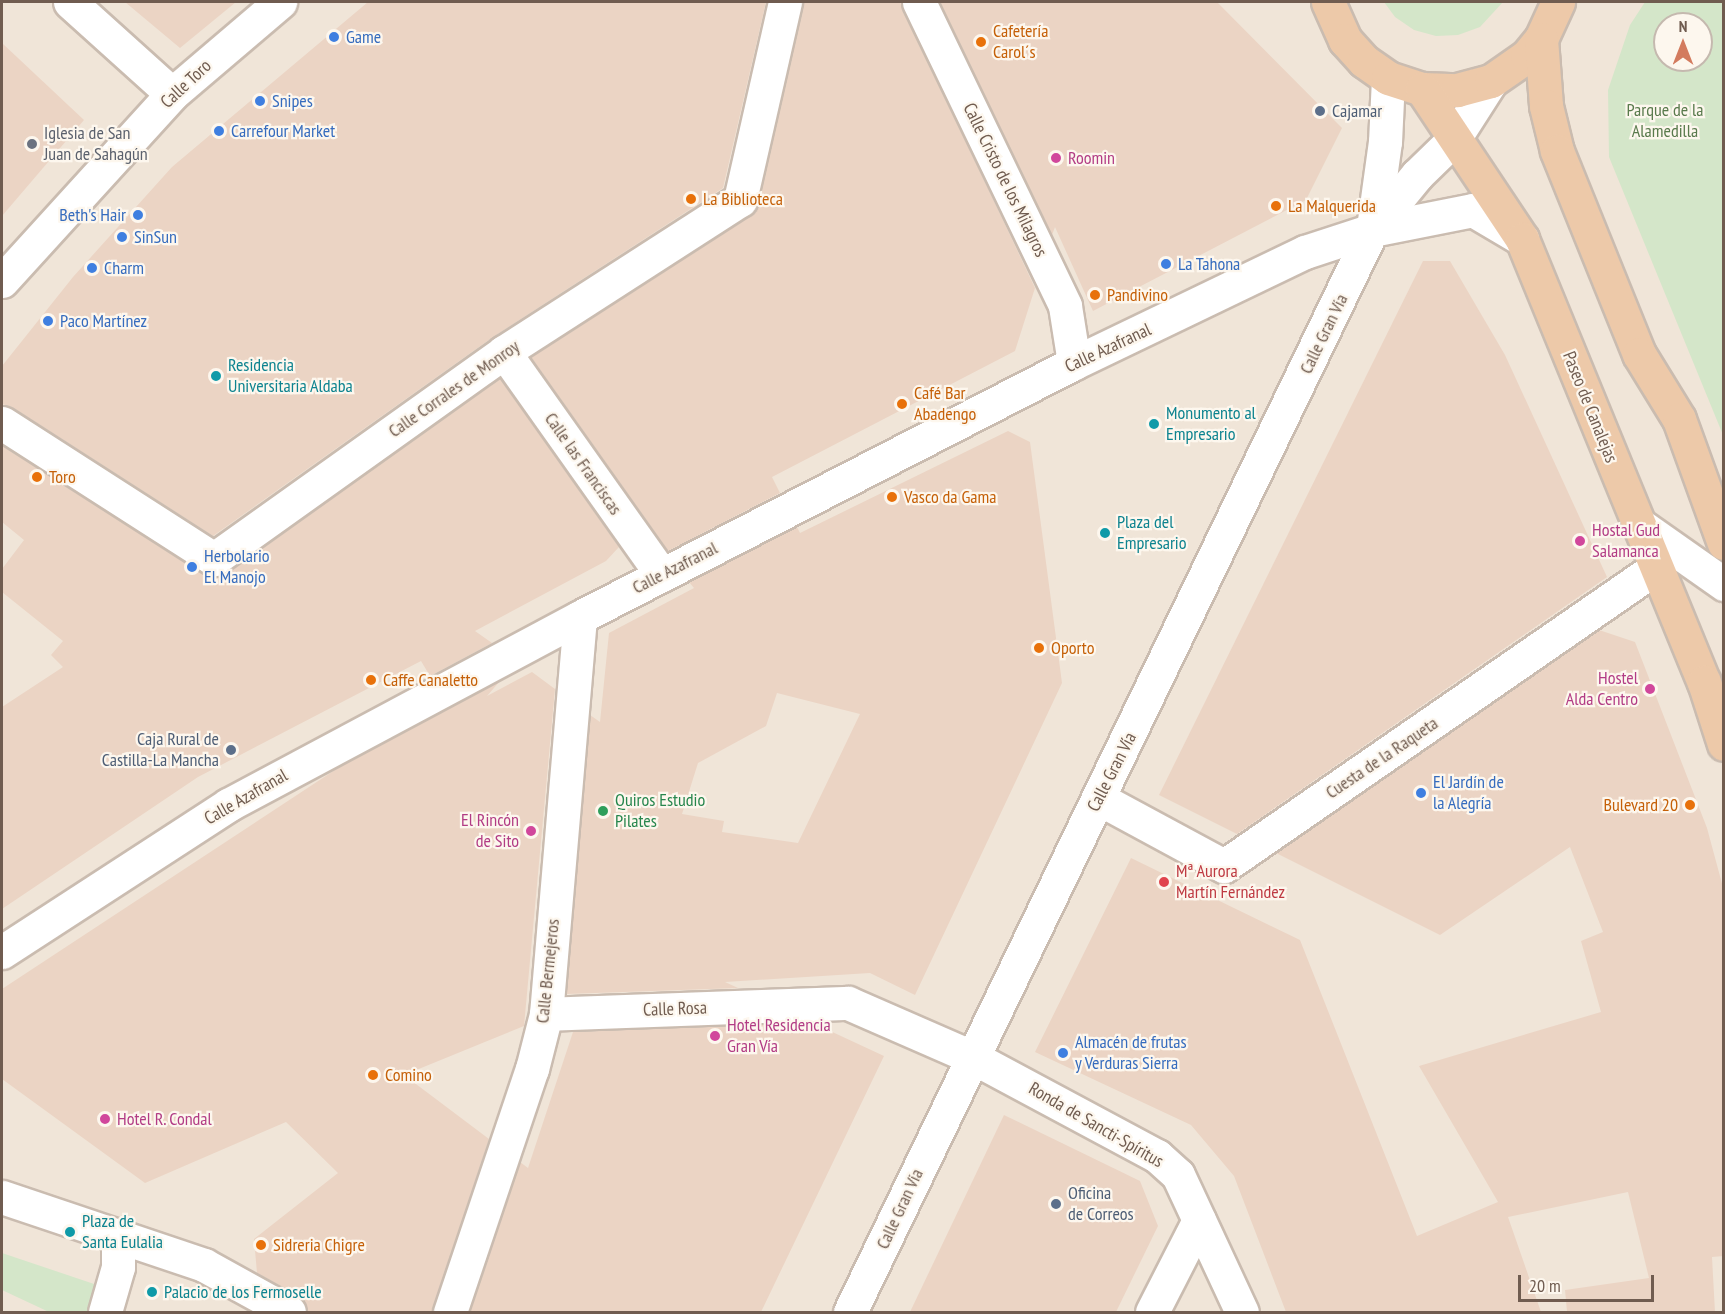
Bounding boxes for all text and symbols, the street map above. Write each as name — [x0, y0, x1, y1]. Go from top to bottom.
north arrow — [1653, 12, 1713, 72]
text: N — [1679, 16, 1687, 36]
place label: Cafetería Carol´s — [993, 21, 1048, 63]
place label: Game — [346, 26, 381, 48]
marker: Game — [327, 30, 341, 44]
marker: Cafetería Carol´s — [974, 35, 988, 49]
street label: Calle Toro — [156, 55, 216, 113]
place label: Snipes — [272, 90, 313, 112]
marker: Snipes — [253, 94, 267, 108]
street label: Calle Cristo de los Milagros — [958, 100, 1052, 260]
place label: Cajamar — [1332, 100, 1382, 122]
park label: Parque de la Alamedilla — [1626, 100, 1704, 142]
marker: Cajamar — [1313, 104, 1327, 118]
place label: Carrefour Market — [231, 120, 335, 142]
place label: Iglesia de San Juan de Sahagún — [44, 123, 148, 166]
marker: Carrefour Market — [212, 124, 226, 138]
marker: Iglesia de San Juan de Sahagún — [25, 137, 39, 151]
place label: Roomin — [1068, 147, 1115, 169]
marker: Roomin — [1049, 151, 1063, 165]
place label: La Biblioteca — [703, 188, 783, 210]
marker: La Biblioteca — [684, 192, 698, 206]
place label: La Malquerida — [1288, 195, 1376, 217]
marker: La Malquerida — [1269, 199, 1283, 213]
place label: Beth's Hair — [59, 204, 126, 226]
marker: Beth's Hair — [131, 208, 145, 222]
place label: SinSun — [134, 226, 177, 248]
marker: SinSun — [115, 230, 129, 244]
place label: La Tahona — [1178, 253, 1241, 275]
place label: Charm — [104, 257, 144, 279]
marker: La Tahona — [1159, 257, 1173, 271]
marker: Charm — [85, 261, 99, 275]
place label: Pandivino — [1107, 284, 1168, 306]
marker: Pandivino — [1088, 288, 1102, 302]
street label: Calle Gran Vía — [1295, 290, 1353, 378]
place label: Paco Martínez — [60, 310, 147, 332]
marker: Paco Martínez — [41, 314, 55, 328]
street label: Calle Azafranal — [1061, 319, 1155, 377]
street label: Calle Corrales de Monroy — [385, 336, 523, 442]
street label: Paseo de Canalejas — [1558, 348, 1622, 466]
place label: Residencia Universitaria Aldaba — [228, 355, 353, 398]
marker: Residencia Universitaria Aldaba — [209, 369, 223, 383]
place label: Café Bar Abadengo — [914, 383, 976, 426]
marker: Café Bar Abadengo — [895, 397, 909, 411]
place label: Monumento al Empresario — [1166, 403, 1256, 446]
street label: Calle las Franciscas — [540, 409, 626, 519]
marker: Monumento al Empresario — [1147, 417, 1161, 431]
place label: Toro — [49, 466, 76, 488]
marker: Toro — [30, 470, 44, 484]
place label: Vasco da Gama — [904, 486, 996, 508]
marker: Vasco da Gama — [885, 490, 899, 504]
place label: Plaza del Empresario — [1117, 512, 1187, 554]
place label: Hostal Gud Salamanca — [1592, 520, 1660, 562]
marker: Plaza del Empresario — [1098, 526, 1112, 540]
marker: Hostal Gud Salamanca — [1573, 534, 1587, 548]
street label: Calle Azafranal — [629, 537, 721, 599]
place label: Herbolario El Manojo — [204, 546, 270, 588]
marker: Herbolario El Manojo — [185, 560, 199, 574]
place label: Oporto — [1051, 637, 1094, 659]
marker: Oporto — [1032, 641, 1046, 655]
place label: Hostel Alda Centro — [1566, 668, 1638, 710]
place label: Caffe Canaletto — [383, 669, 478, 691]
marker: Caffe Canaletto — [364, 673, 378, 687]
marker: Hostel Alda Centro — [1643, 682, 1657, 696]
street label: Cuesta de la Raqueta — [1322, 713, 1442, 803]
place label: Caja Rural de Castilla-La Mancha — [102, 729, 219, 771]
street label: Calle Gran Vía — [1083, 729, 1141, 815]
marker: Caja Rural de Castilla-La Mancha — [224, 743, 238, 757]
street label: Calle Azafranal — [200, 764, 292, 830]
place label: El Jardín de la Alegría — [1433, 772, 1504, 814]
marker: El Jardín de la Alegría — [1414, 786, 1428, 800]
place label: Quiros Estudio Pilates — [615, 790, 705, 832]
place label: Bulevard 20 — [1603, 794, 1678, 816]
marker: Bulevard 20 — [1683, 798, 1697, 812]
marker: Quiros Estudio Pilates — [596, 804, 610, 818]
place label: El Rincón de Sito — [461, 810, 519, 852]
marker: El Rincón de Sito — [524, 824, 538, 838]
place label: Mª Aurora Martín Fernández — [1176, 861, 1285, 904]
marker: Mª Aurora Martín Fernández — [1157, 875, 1171, 889]
street label: Calle Bermejeros — [532, 918, 564, 1024]
street label: Calle Rosa — [643, 997, 707, 1021]
place label: Hotel Residencia Gran Vía — [727, 1015, 831, 1058]
marker: Hotel Residencia Gran Vía — [708, 1029, 722, 1043]
place label: Almacén de frutas y Verduras Sierra — [1075, 1032, 1187, 1074]
marker: Almacén de frutas y Verduras Sierra — [1056, 1046, 1070, 1060]
place label: Comino — [385, 1064, 432, 1086]
marker: Comino — [366, 1068, 380, 1082]
street label: Ronda de Sancti-Spíritus — [1025, 1078, 1167, 1172]
place label: Hotel R. Condal — [117, 1108, 213, 1130]
marker: Hotel R. Condal — [98, 1112, 112, 1126]
street label: Calle Gran Vía — [872, 1165, 928, 1253]
place label: Oficina de Correos — [1068, 1183, 1134, 1226]
marker: Oficina de Correos — [1049, 1197, 1063, 1211]
place label: Plaza de Santa Eulalia — [82, 1211, 163, 1254]
marker: Plaza de Santa Eulalia — [63, 1225, 77, 1239]
place label: Sidreria Chigre — [273, 1234, 365, 1256]
marker: Sidreria Chigre — [254, 1238, 268, 1252]
scale bar — [1521, 1263, 1658, 1301]
text: 20 m — [1529, 1274, 1561, 1297]
place label: Palacio de los Fermoselle — [164, 1281, 322, 1303]
marker: Palacio de los Fermoselle — [145, 1285, 159, 1299]

